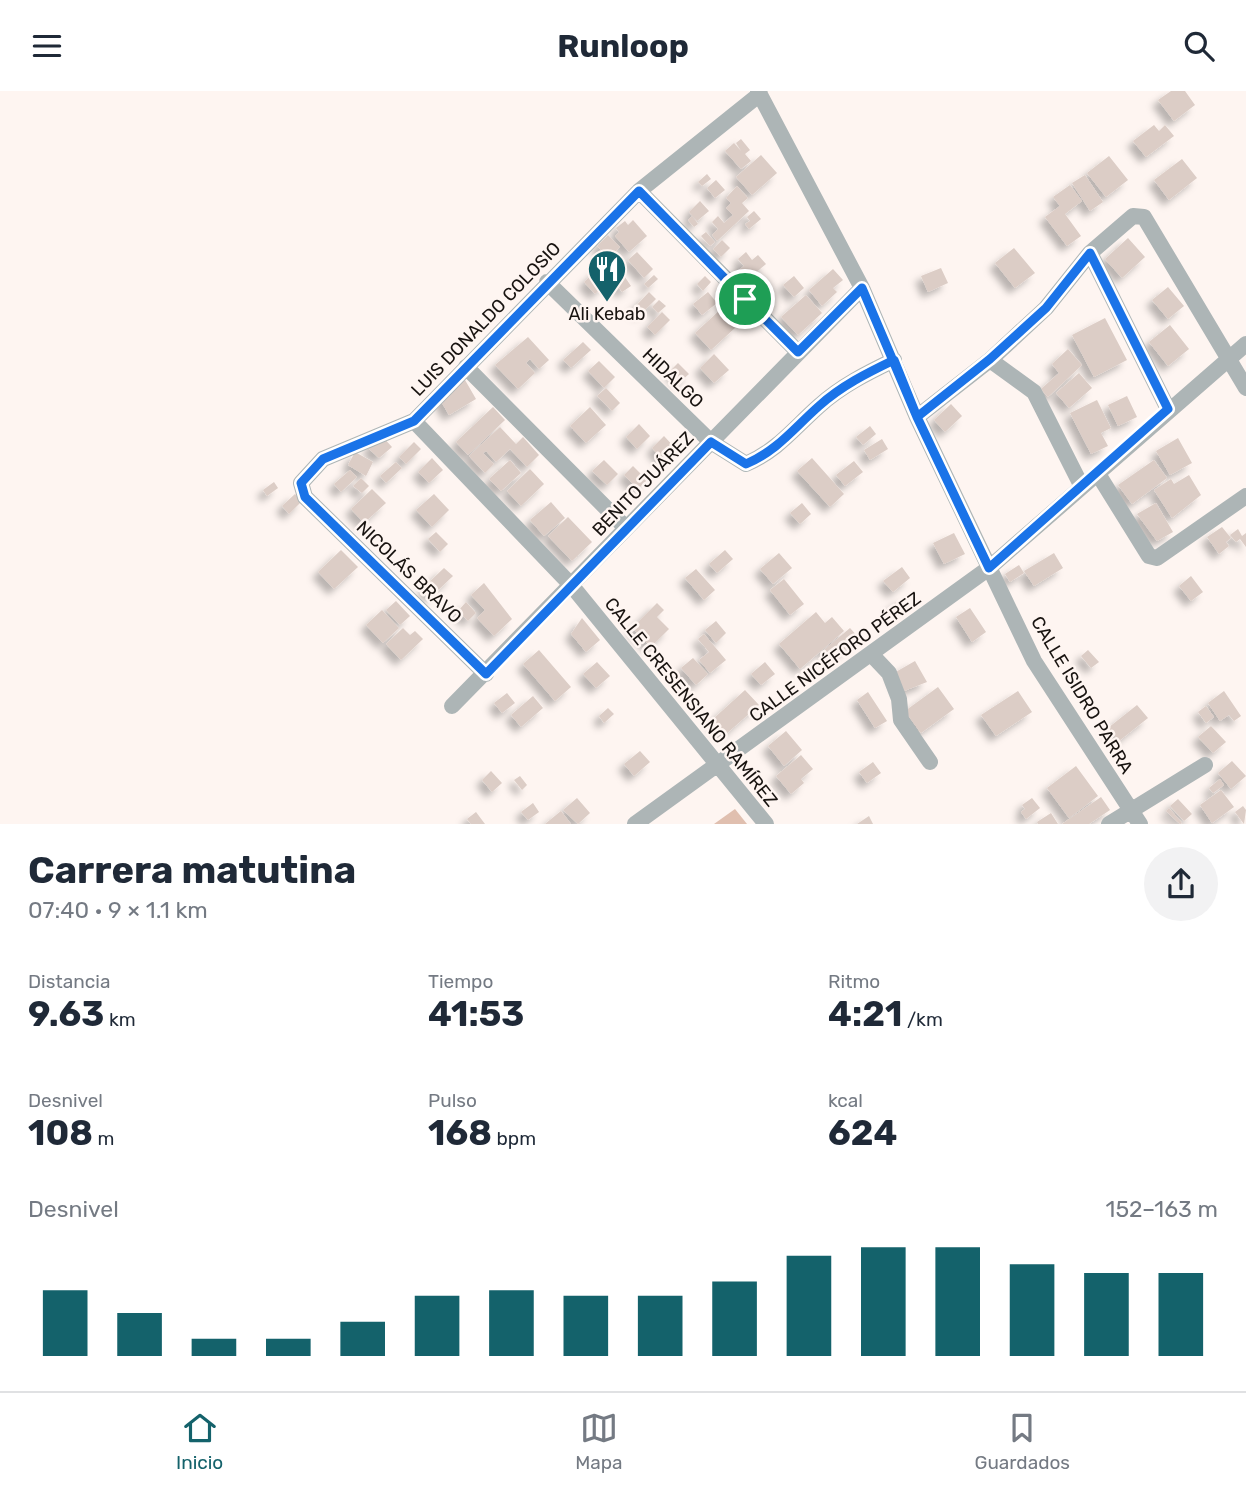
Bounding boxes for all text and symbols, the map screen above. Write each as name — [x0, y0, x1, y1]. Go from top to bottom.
icon: menu — [28, 27, 66, 65]
text: Runloop — [557, 27, 689, 65]
icon: search — [1180, 27, 1218, 65]
street label: LUIS DONALDO COLOSIO — [407, 237, 565, 401]
restaurant icon: Ali Kebab — [586, 248, 628, 303]
pin — [715, 269, 775, 329]
icon: arrive — [726, 280, 764, 318]
place label: Ali Kebab — [569, 303, 645, 325]
street label: HIDALGO — [638, 344, 708, 412]
street label: BENITO JUÁREZ — [588, 427, 698, 541]
street label: NICOLÁS BRAVO — [352, 516, 466, 628]
street label: CALLE NICÉFORO PÉREZ — [745, 587, 925, 727]
street label: CALLE CRESENSIANO RAMÍREZ — [600, 593, 782, 811]
street label: CALLE ISIDRO PARRA — [1026, 612, 1138, 778]
text: Carrera matutina — [28, 847, 356, 893]
button: share — [1144, 847, 1218, 921]
text: 07:40 · 9 × 1.1 km — [28, 896, 208, 924]
text: Distancia — [28, 970, 110, 993]
text: Tiempo — [428, 970, 493, 993]
text: Ritmo — [828, 970, 880, 993]
text: 9.63 — [28, 993, 104, 1035]
text: 41:53 — [428, 993, 524, 1035]
text: 4:21 — [828, 993, 902, 1035]
text: km — [104, 1008, 136, 1031]
text: /km — [902, 1008, 943, 1031]
text: Desnivel — [28, 1089, 103, 1112]
text: Pulso — [428, 1089, 477, 1112]
text: kcal — [828, 1089, 863, 1112]
text: 108 — [28, 1112, 93, 1154]
text: 168 — [428, 1112, 492, 1154]
text: 624 — [828, 1112, 897, 1154]
text: m — [93, 1127, 114, 1150]
text: bpm — [492, 1127, 536, 1150]
text: Desnivel — [28, 1195, 119, 1223]
text: 152–163 m — [1106, 1195, 1218, 1223]
tab: Inicio — [176, 1409, 223, 1474]
tab: Mapa — [575, 1409, 623, 1474]
tab: Guardados — [974, 1409, 1070, 1474]

